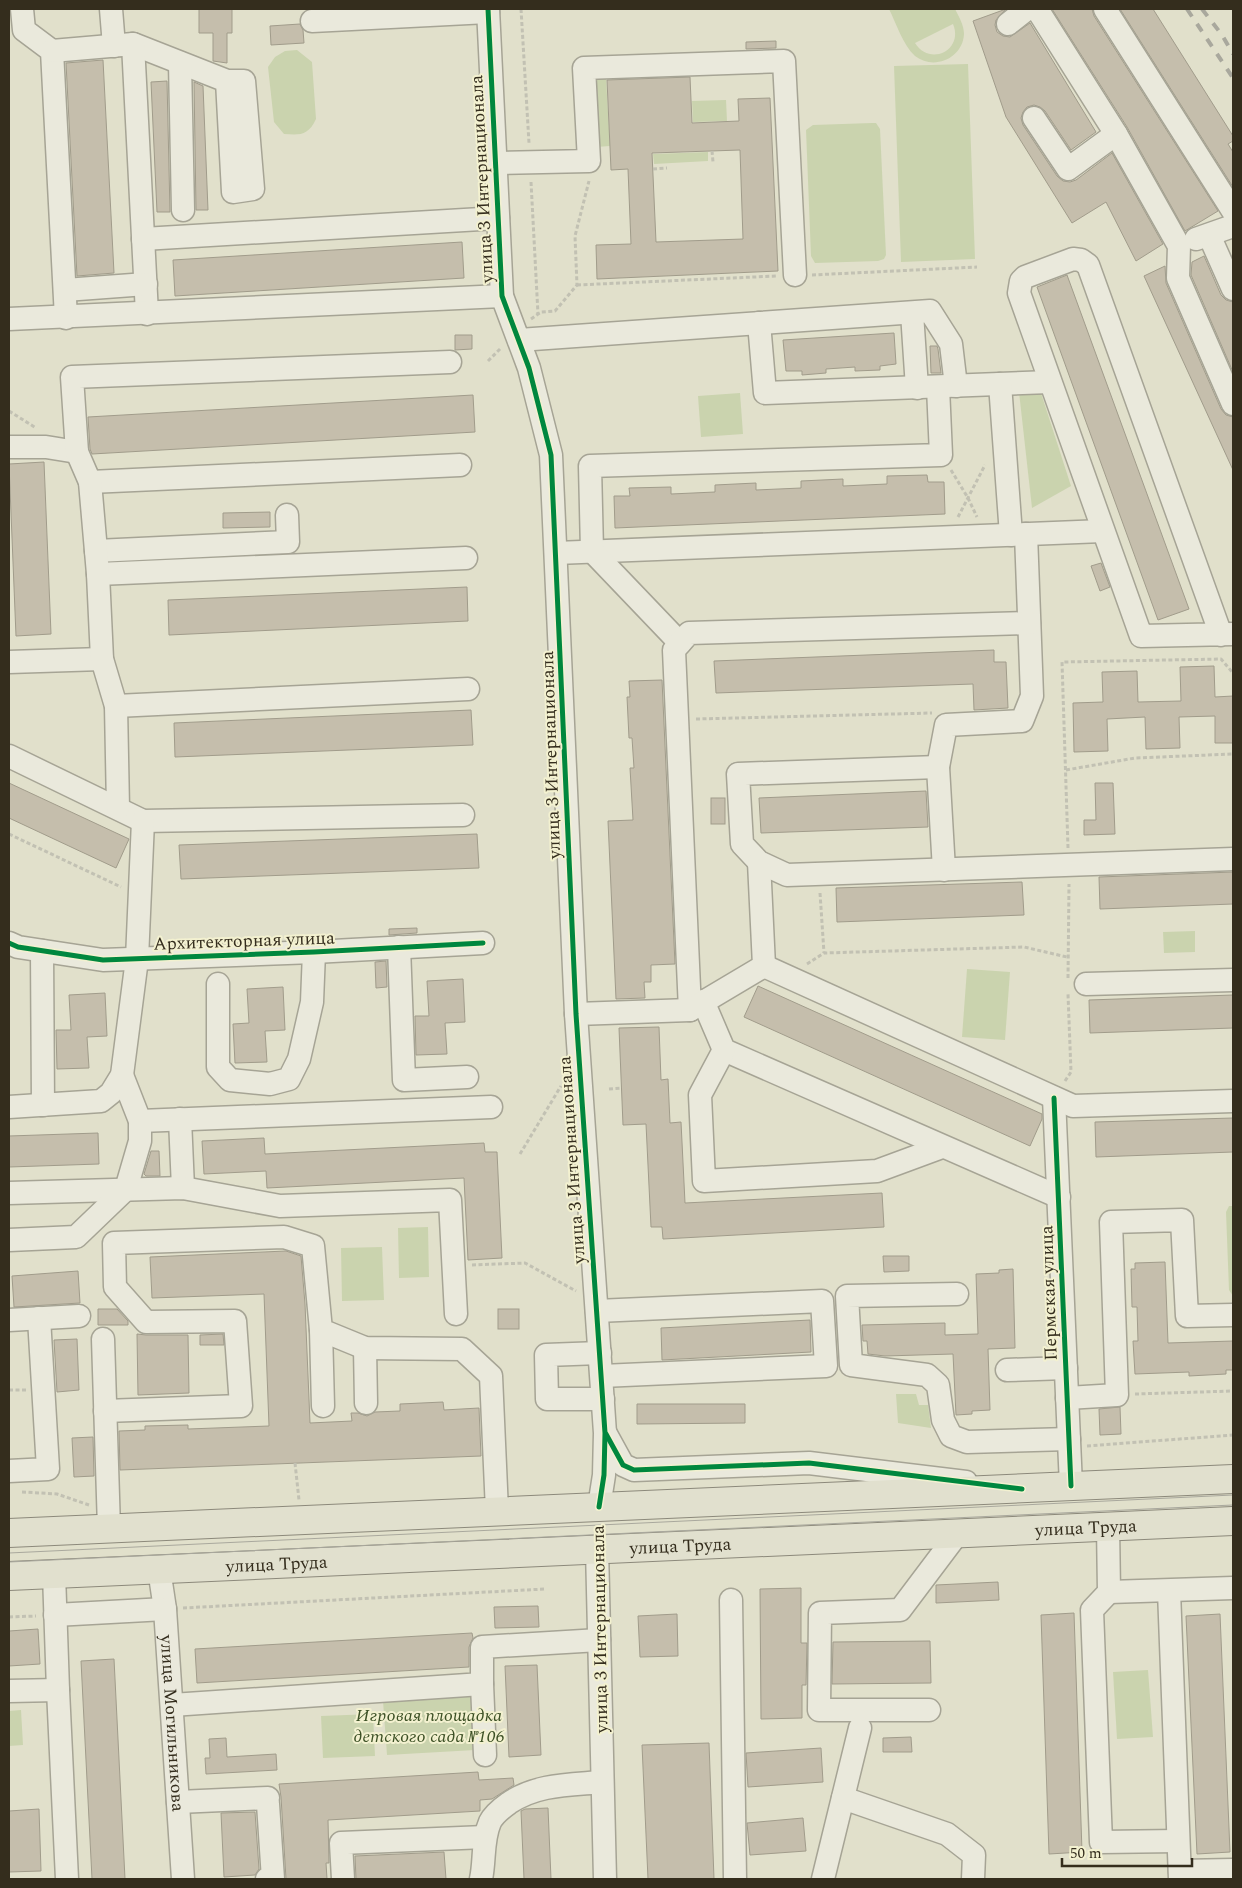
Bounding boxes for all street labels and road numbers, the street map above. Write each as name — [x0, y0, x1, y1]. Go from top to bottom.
street label: улица 3 Интернационала — [463, 74, 501, 285]
street label: улица 3 Интернационала — [534, 650, 568, 861]
street label: Архитекторная улица — [153, 924, 335, 958]
street label: улица 3 Интернационала — [551, 1055, 593, 1266]
street label: Пермская улица — [1033, 1225, 1065, 1361]
street label: улица Труда — [1033, 1512, 1138, 1543]
street label: улица 3 Интернационала — [585, 1524, 615, 1734]
street label: улица Труда — [628, 1530, 732, 1562]
street label: улица Труда — [224, 1548, 328, 1580]
street label: улица Могильникова — [153, 1633, 192, 1813]

